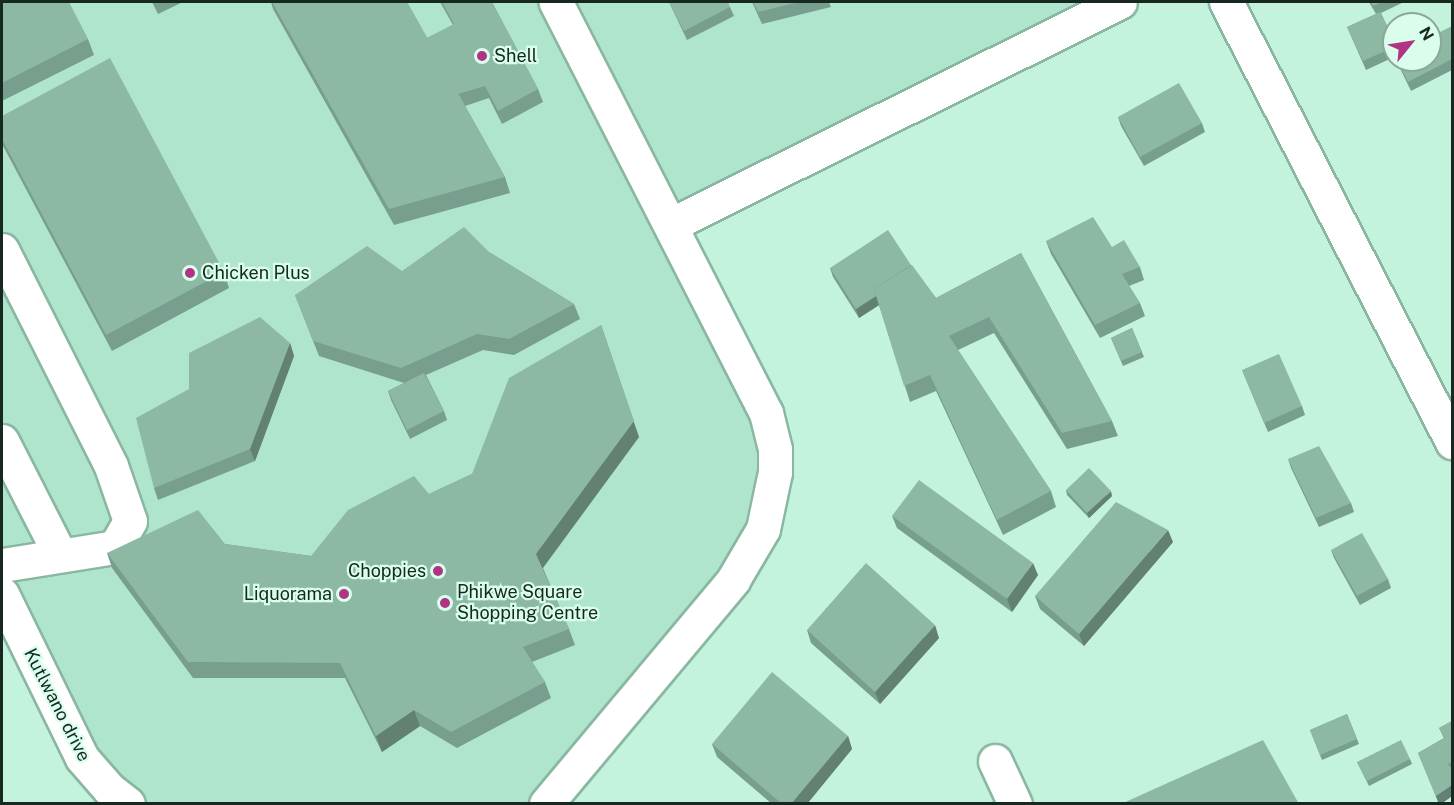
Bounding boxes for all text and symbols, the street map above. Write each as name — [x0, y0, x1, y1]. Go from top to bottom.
north arrow — [1382, 12, 1442, 72]
text: N — [1415, 24, 1438, 44]
place label: Shell — [494, 45, 537, 67]
marker: Shell — [475, 49, 489, 63]
place label: Chicken Plus — [202, 262, 310, 284]
marker: Chicken Plus — [183, 266, 197, 280]
place label: Choppies — [348, 560, 426, 582]
marker: Choppies — [431, 564, 445, 578]
place label: Phikwe Square Shopping Centre — [457, 582, 598, 624]
place label: Liquorama — [244, 583, 332, 605]
marker: Liquorama — [337, 587, 351, 601]
marker: Phikwe Square Shopping Centre — [438, 596, 452, 610]
street label: Kutlwano drive — [19, 645, 95, 765]

